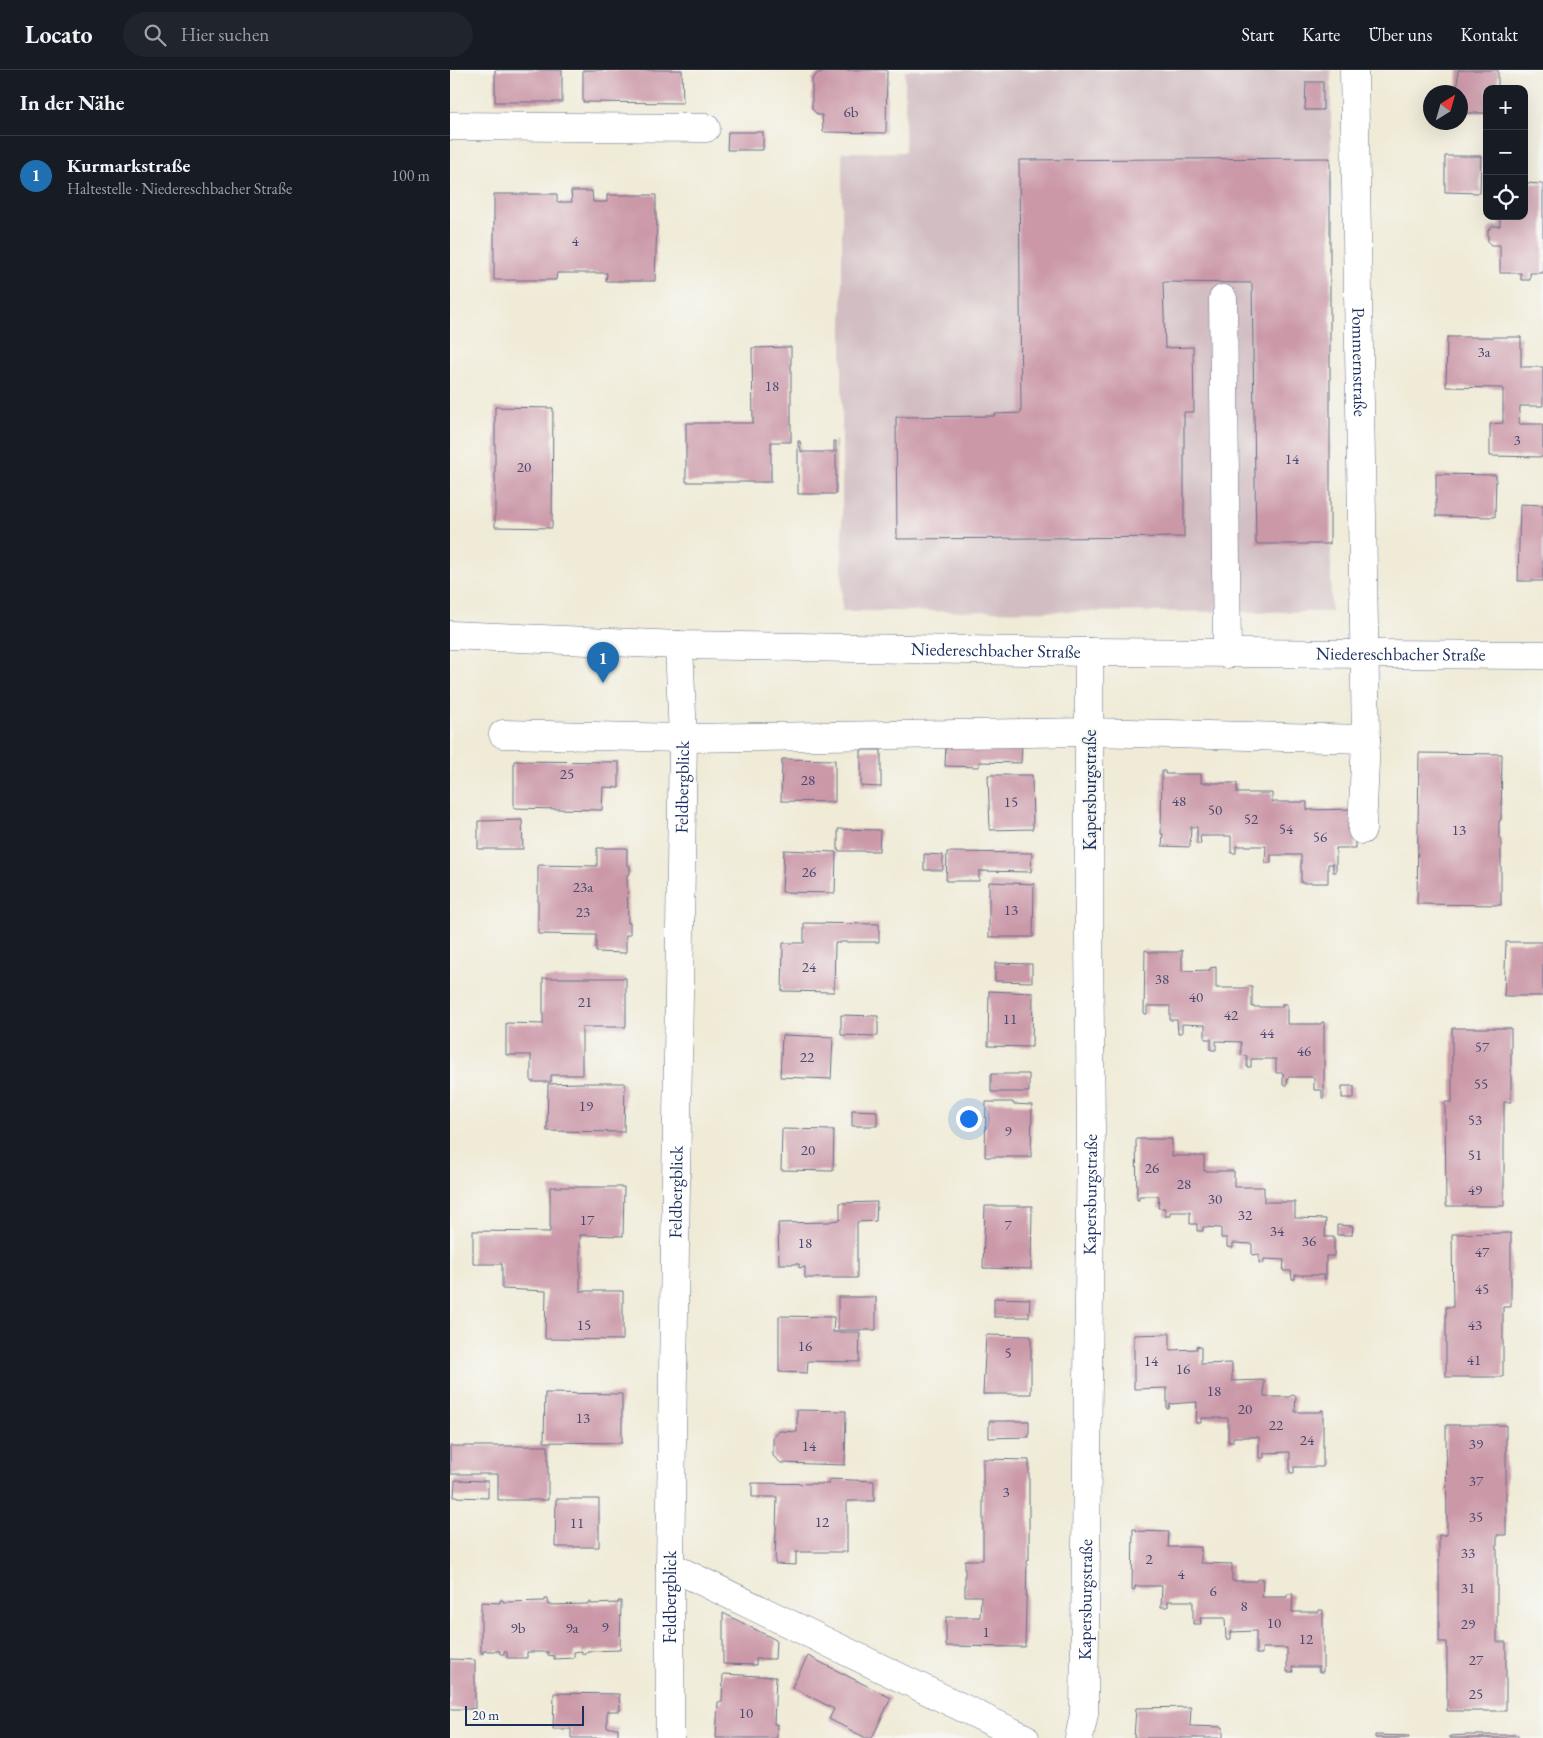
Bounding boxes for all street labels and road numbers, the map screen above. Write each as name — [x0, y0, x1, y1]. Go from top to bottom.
street label: Pommernstraße — [1347, 307, 1372, 417]
street label: Niedereschbacher Straße — [911, 637, 1081, 663]
street label: Niedereschbacher Straße — [1316, 641, 1486, 666]
street label: Kapersburgstraße — [1078, 730, 1101, 850]
street label: Feldbergblick — [670, 740, 694, 834]
street label: Kapersburgstraße — [1078, 1134, 1102, 1255]
street label: Feldbergblick — [663, 1145, 688, 1239]
street label: Kapersburgstraße — [1073, 1539, 1097, 1660]
street label: Feldbergblick — [658, 1550, 681, 1643]

